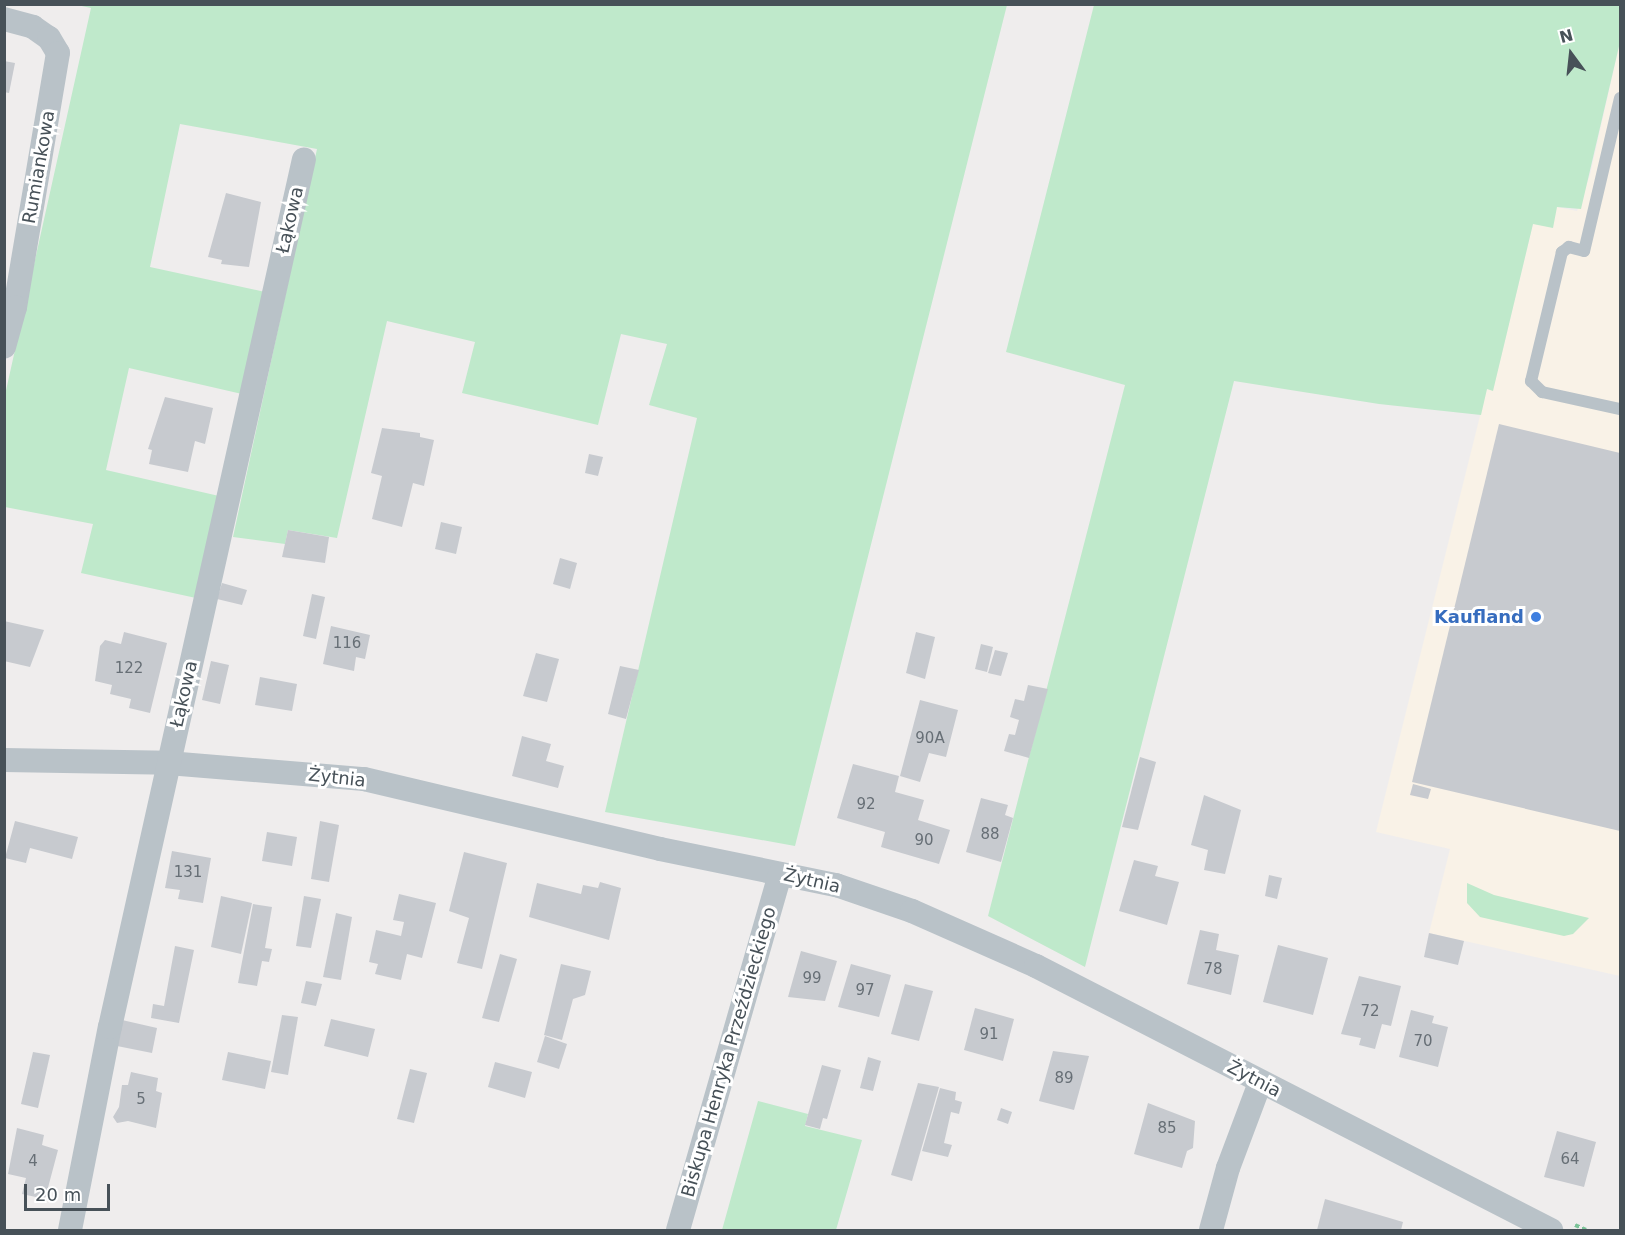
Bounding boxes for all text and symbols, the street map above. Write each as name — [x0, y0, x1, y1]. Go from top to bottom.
north arrow — [1541, 24, 1601, 84]
text: N — [1557, 25, 1575, 47]
street label: Rumiankowa — [18, 109, 60, 225]
street label: Łąkowa — [272, 185, 308, 255]
place label: Kaufland — [1434, 606, 1524, 628]
marker: Kaufland — [1529, 610, 1543, 624]
house number: 116 — [333, 635, 361, 653]
street label: Łąkowa — [166, 659, 202, 729]
house number: 122 — [115, 660, 143, 678]
house number: 90A — [915, 730, 945, 748]
street label: Żytnia — [307, 764, 367, 792]
house number: 92 — [856, 796, 876, 814]
house number: 88 — [980, 826, 1000, 844]
house number: 90 — [914, 832, 934, 850]
house number: 131 — [174, 864, 202, 882]
street label: Żytnia — [782, 864, 842, 898]
street label: Biskupa Henryka Przeździeckiego — [677, 904, 781, 1200]
house number: 78 — [1203, 961, 1223, 979]
house number: 99 — [802, 970, 822, 988]
house number: 97 — [855, 982, 875, 1000]
house number: 72 — [1360, 1003, 1380, 1021]
house number: 91 — [979, 1026, 999, 1044]
house number: 70 — [1413, 1033, 1433, 1051]
street label: Żytnia — [1224, 1056, 1284, 1102]
house number: 89 — [1054, 1070, 1074, 1088]
house number: 5 — [136, 1091, 146, 1109]
house number: 85 — [1157, 1120, 1177, 1138]
house number: 64 — [1560, 1151, 1580, 1169]
house number: 4 — [28, 1153, 38, 1171]
scale bar — [27, 1172, 112, 1210]
text: 20 m — [35, 1184, 81, 1205]

